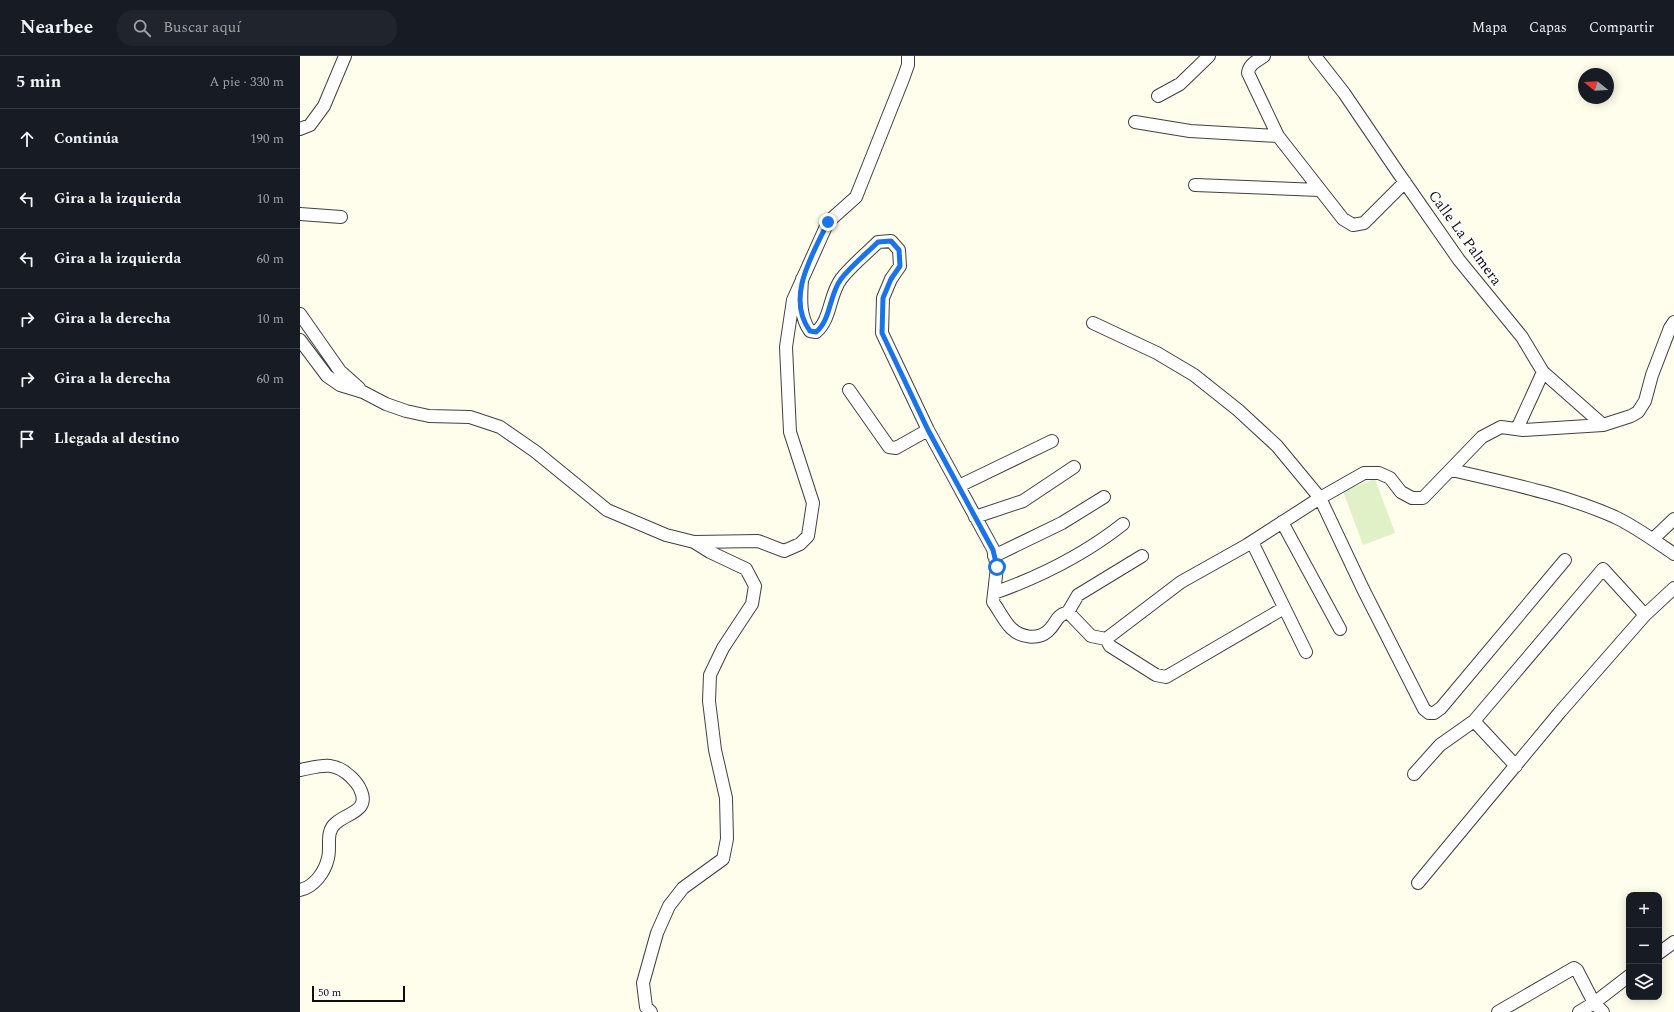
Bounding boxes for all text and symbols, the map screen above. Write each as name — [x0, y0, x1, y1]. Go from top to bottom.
search box — [117, 10, 397, 46]
text: Nearbee — [20, 13, 93, 42]
text: Buscar aquí — [163, 16, 241, 39]
icon: search — [131, 17, 153, 39]
text: Mapa — [1472, 17, 1507, 38]
text: Capas — [1529, 17, 1567, 38]
text: Compartir — [1589, 17, 1654, 38]
north arrow — [1578, 68, 1614, 104]
text: 5 min — [16, 69, 61, 95]
text: A pie · 330 m — [210, 72, 284, 92]
text: Continúa — [54, 127, 119, 150]
icon: ahead — [16, 128, 38, 150]
text: 190 m — [250, 129, 284, 149]
street label: Calle La Palmera — [1422, 185, 1508, 291]
text: Gira a la izquierda — [54, 187, 181, 210]
icon: left — [16, 188, 38, 210]
text: 10 m — [257, 189, 284, 209]
route end — [819, 213, 837, 231]
text: Gira a la izquierda — [54, 247, 181, 270]
icon: left — [16, 248, 38, 270]
text: 60 m — [257, 249, 284, 269]
text: Gira a la derecha — [54, 307, 170, 330]
icon: right — [16, 308, 38, 330]
text: 10 m — [257, 309, 284, 329]
text: Gira a la derecha — [54, 367, 170, 390]
icon: right — [16, 368, 38, 390]
text: 60 m — [257, 369, 284, 389]
text: Llegada al destino — [54, 427, 179, 450]
icon: arrive — [16, 428, 38, 450]
route start — [988, 558, 1006, 576]
map controls — [1626, 892, 1662, 1000]
button: + — [1626, 892, 1662, 928]
button: − — [1626, 928, 1662, 964]
button: layers — [1626, 964, 1662, 1000]
scale bar — [312, 984, 405, 1003]
text: 50 m — [318, 984, 341, 1001]

